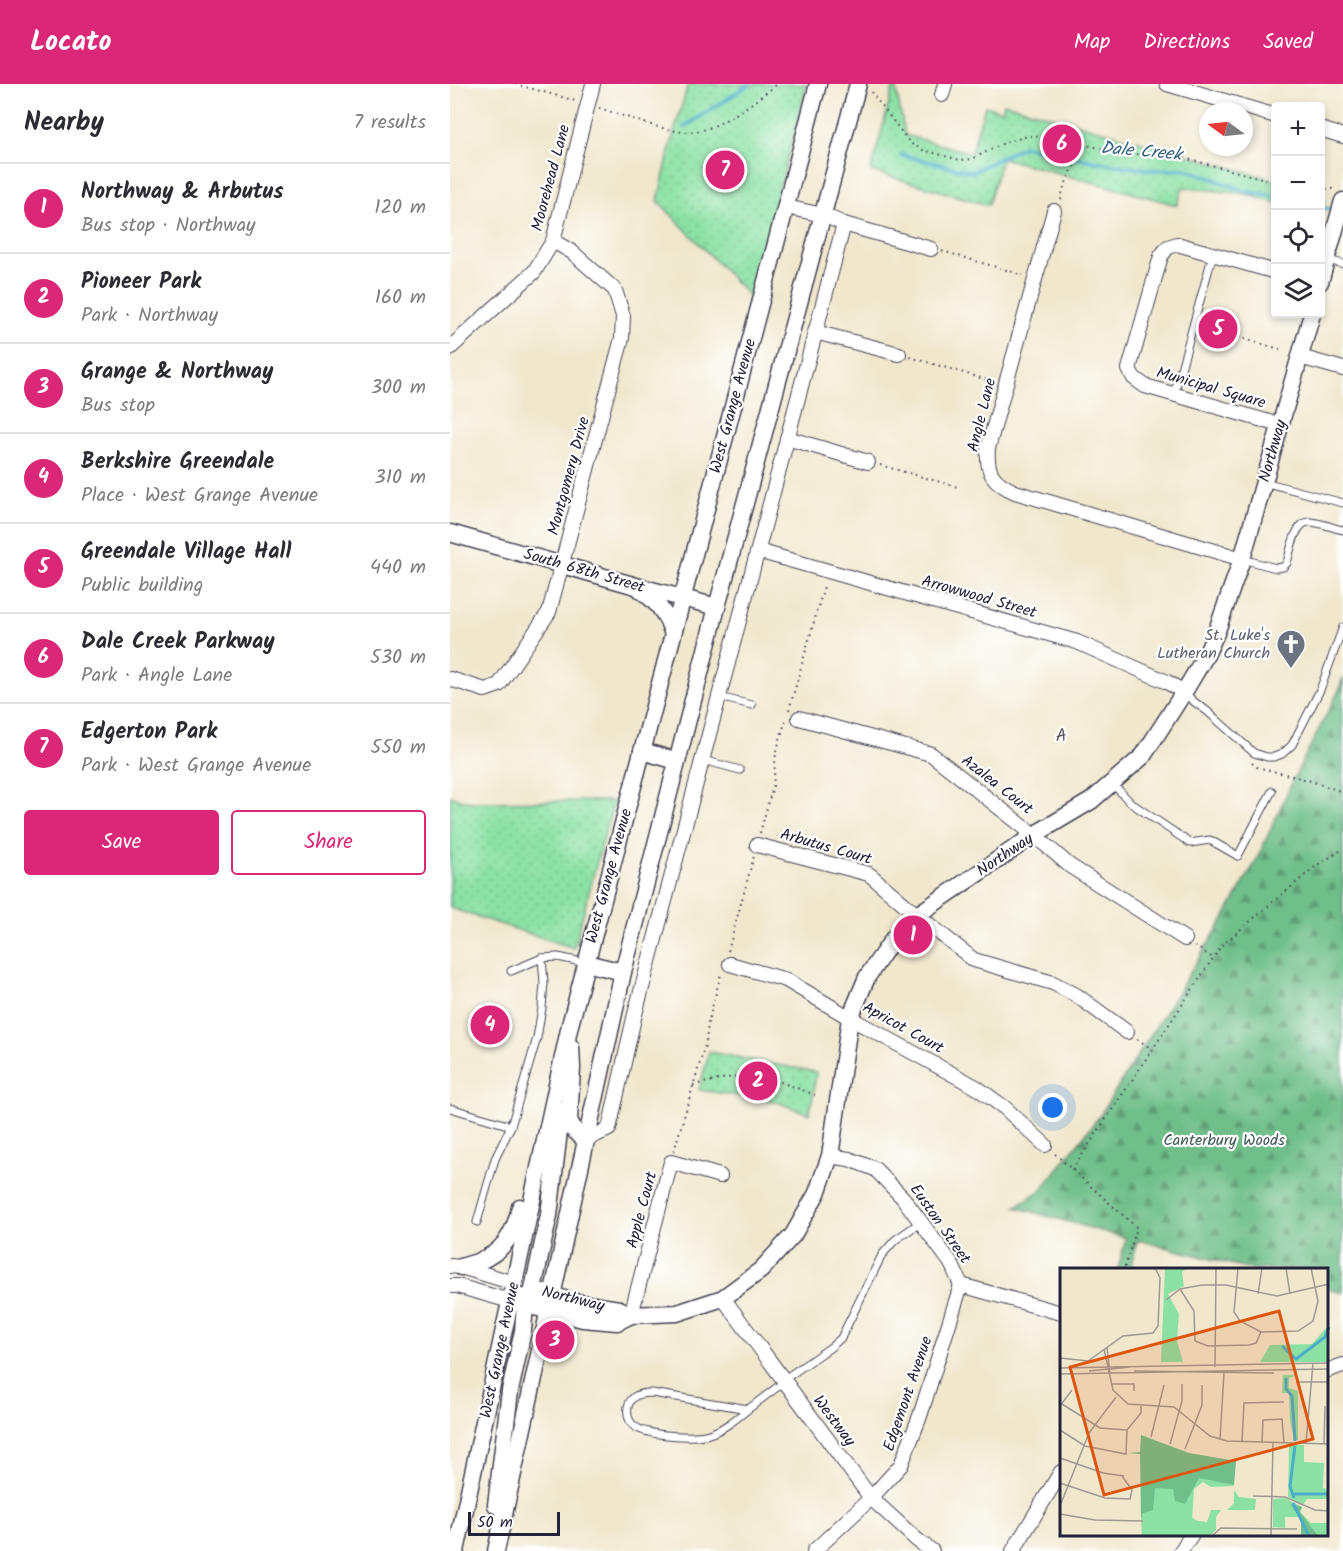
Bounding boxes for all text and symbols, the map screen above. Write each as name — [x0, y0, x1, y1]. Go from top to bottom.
text: Locato — [30, 20, 111, 65]
text: Map — [1074, 26, 1110, 59]
text: Directions — [1143, 26, 1230, 59]
text: Saved — [1263, 26, 1313, 59]
text: Nearby — [24, 102, 104, 144]
north arrow — [1199, 102, 1253, 156]
map controls — [1271, 102, 1325, 318]
button: + — [1271, 102, 1325, 156]
text: 7 results — [354, 107, 426, 139]
street label: Moorehead Lane — [525, 122, 577, 234]
pin: 6 — [1042, 122, 1082, 166]
water label: Dale Creek — [1099, 134, 1185, 170]
pin: 7 — [706, 148, 744, 193]
button: − — [1271, 156, 1325, 210]
text: Northway & Arbutus — [81, 175, 284, 210]
text: 1 — [40, 192, 47, 224]
text: 120 m — [374, 192, 426, 224]
text: Bus stop · Northway — [81, 210, 255, 242]
button: locate — [1271, 210, 1325, 264]
button: layers — [1271, 264, 1325, 318]
text: Pioneer Park — [81, 265, 201, 300]
text: 2 — [38, 282, 49, 314]
text: 160 m — [375, 282, 426, 314]
text: Park · Northway — [81, 300, 218, 332]
pin: 5 — [1198, 306, 1238, 352]
street label: West Grange Avenue — [703, 336, 763, 476]
text: Grange & Northway — [81, 355, 274, 390]
street label: Municipal Square — [1153, 360, 1269, 416]
text: 3 — [38, 372, 49, 404]
text: 300 m — [371, 372, 426, 404]
street label: Angle Lane — [961, 375, 1003, 455]
text: Bus stop — [81, 390, 155, 422]
street label: Montgomery Drive — [541, 414, 597, 538]
street label: Northway — [1252, 416, 1294, 485]
text: Berkshire Greendale — [81, 445, 274, 480]
text: 4 — [38, 462, 49, 494]
text: 310 m — [374, 462, 426, 494]
text: Place · West Grange Avenue — [81, 480, 318, 512]
text: Greendale Village Hall — [81, 535, 291, 570]
street label: South 68th Street — [521, 542, 648, 600]
text: 5 — [38, 552, 49, 584]
text: 440 m — [370, 552, 426, 584]
street label: Arrowwood Street — [919, 569, 1040, 626]
text: Public building — [81, 570, 203, 602]
place label: St. Luke's Lutheran Church — [1157, 623, 1270, 666]
text: Dale Creek Parkway — [81, 625, 275, 660]
church icon: St. Luke's Lutheran Church — [1275, 628, 1307, 670]
text: 6 — [38, 642, 49, 674]
text: 530 m — [370, 642, 426, 674]
text: Park · Angle Lane — [81, 660, 232, 692]
text: Edgerton Park — [81, 715, 217, 750]
district label: A — [1056, 722, 1068, 751]
text: 7 — [39, 732, 48, 764]
text: 550 m — [371, 732, 426, 764]
street label: Azalea Court — [956, 749, 1039, 822]
text: Park · West Grange Avenue — [81, 750, 311, 782]
street label: West Grange Avenue — [579, 806, 639, 946]
button: Save — [24, 810, 219, 875]
button: Share — [231, 810, 426, 875]
street label: Arbutus Court — [777, 822, 876, 872]
street label: Northway — [972, 826, 1039, 883]
pin: 1 — [894, 912, 932, 958]
street label: Apricot Court — [858, 995, 949, 1061]
pin: 4 — [470, 1002, 510, 1048]
pin: 2 — [738, 1058, 778, 1104]
your location — [1038, 1093, 1067, 1122]
park label: Canterbury Woods — [1163, 1128, 1285, 1153]
street label: Apple Court — [620, 1168, 664, 1251]
street label: Euston Street — [903, 1179, 977, 1270]
inset map — [1060, 1268, 1328, 1536]
street label: Northway — [539, 1279, 608, 1319]
street label: West Grange Avenue — [473, 1280, 527, 1420]
pin: 3 — [536, 1318, 574, 1362]
street label: Edgemont Avenue — [877, 1333, 939, 1455]
street label: Westway — [806, 1390, 862, 1452]
scale bar — [468, 1509, 560, 1536]
text: 50 m — [477, 1510, 513, 1535]

